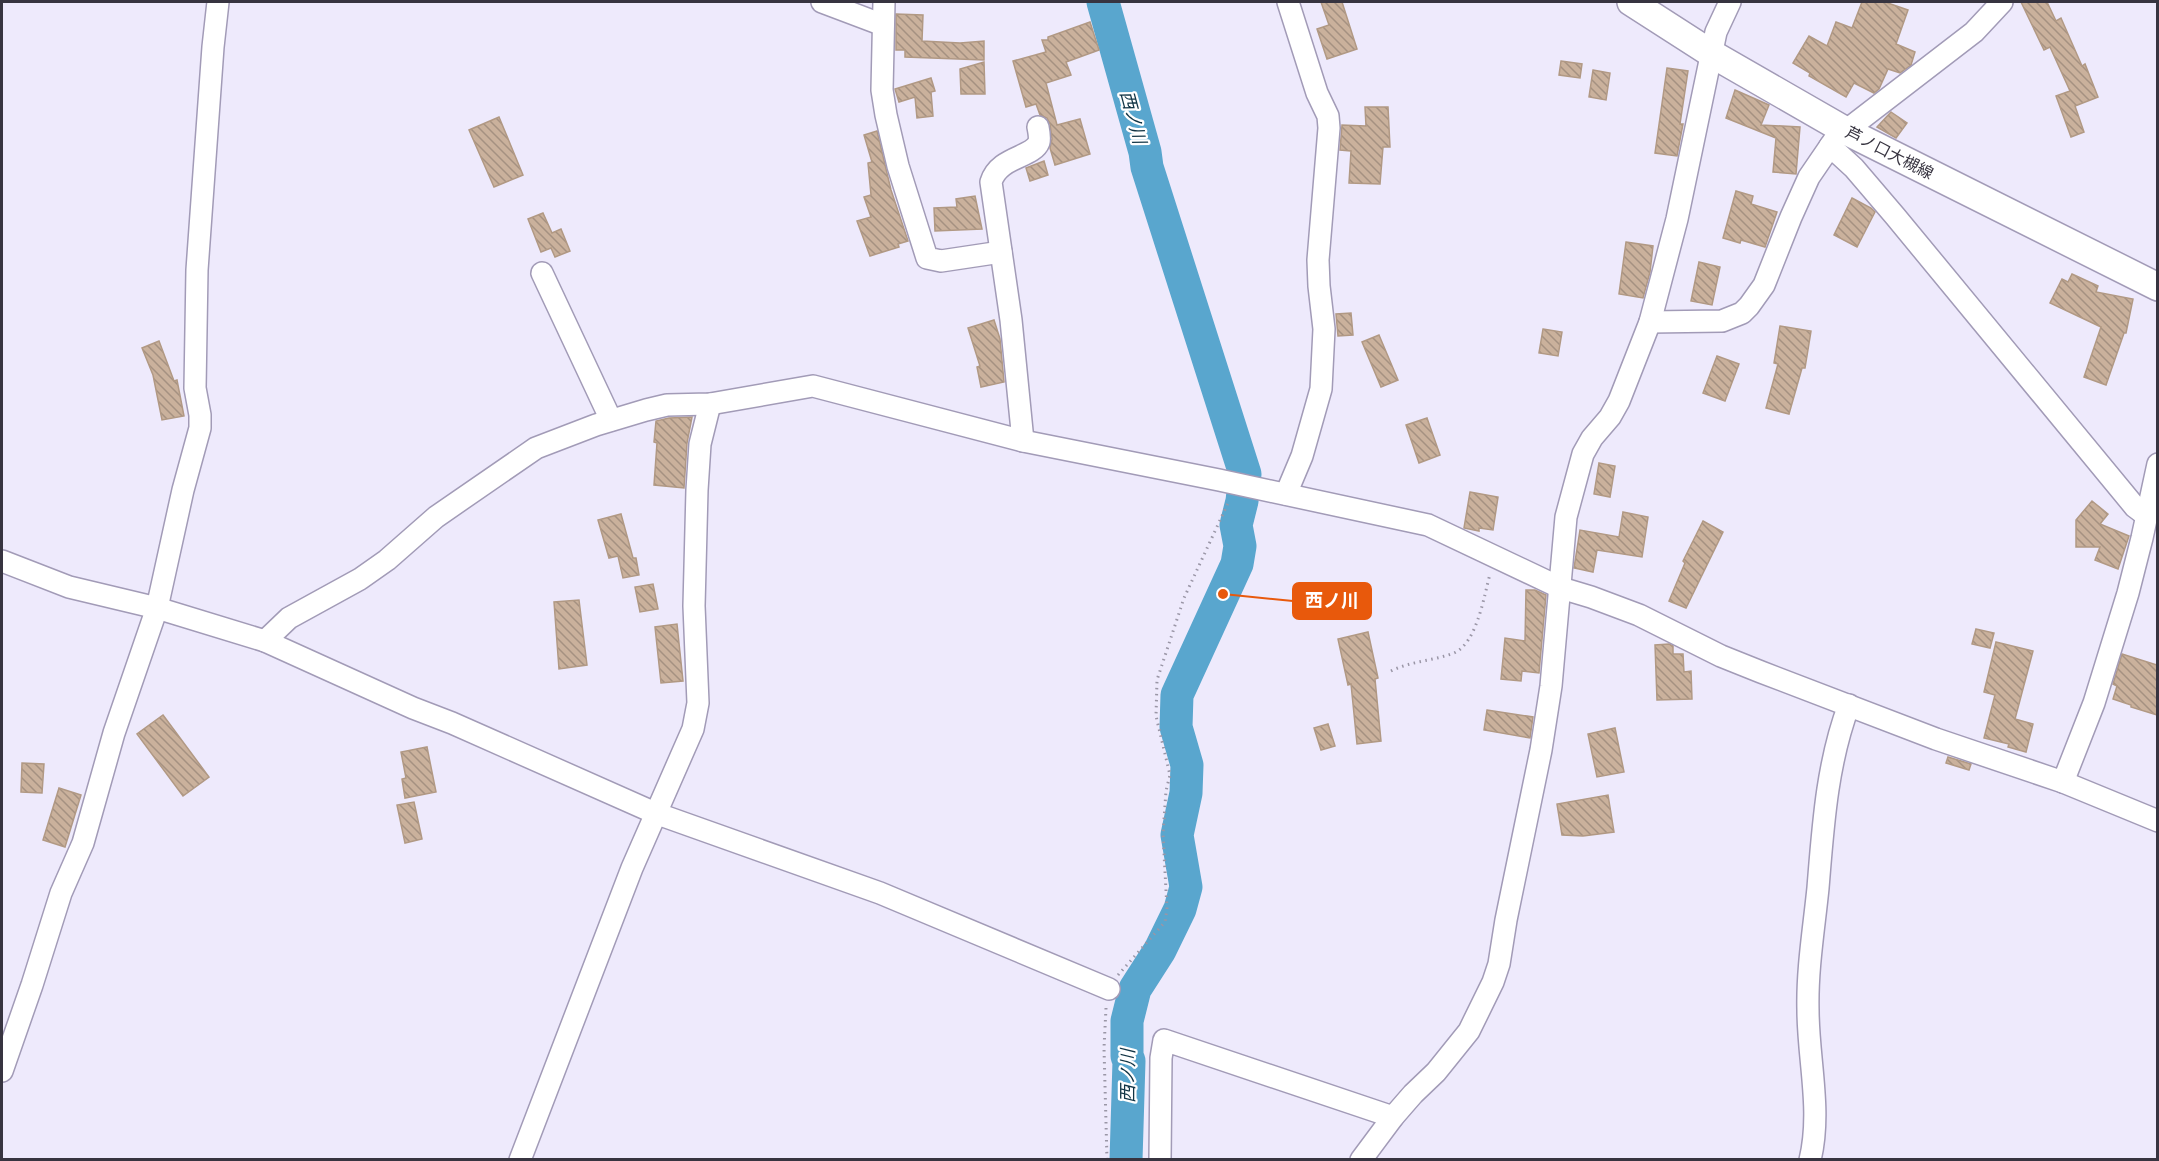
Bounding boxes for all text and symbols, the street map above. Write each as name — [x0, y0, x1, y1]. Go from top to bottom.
water label: 西ノ川 — [1116, 88, 1152, 148]
street label: 芦ノ口大槻線 — [1843, 122, 1937, 182]
callout: 西ノ川 — [1293, 583, 1371, 619]
text: 西ノ川 — [1305, 589, 1359, 611]
water label: 西ノ川 — [1116, 1047, 1138, 1103]

